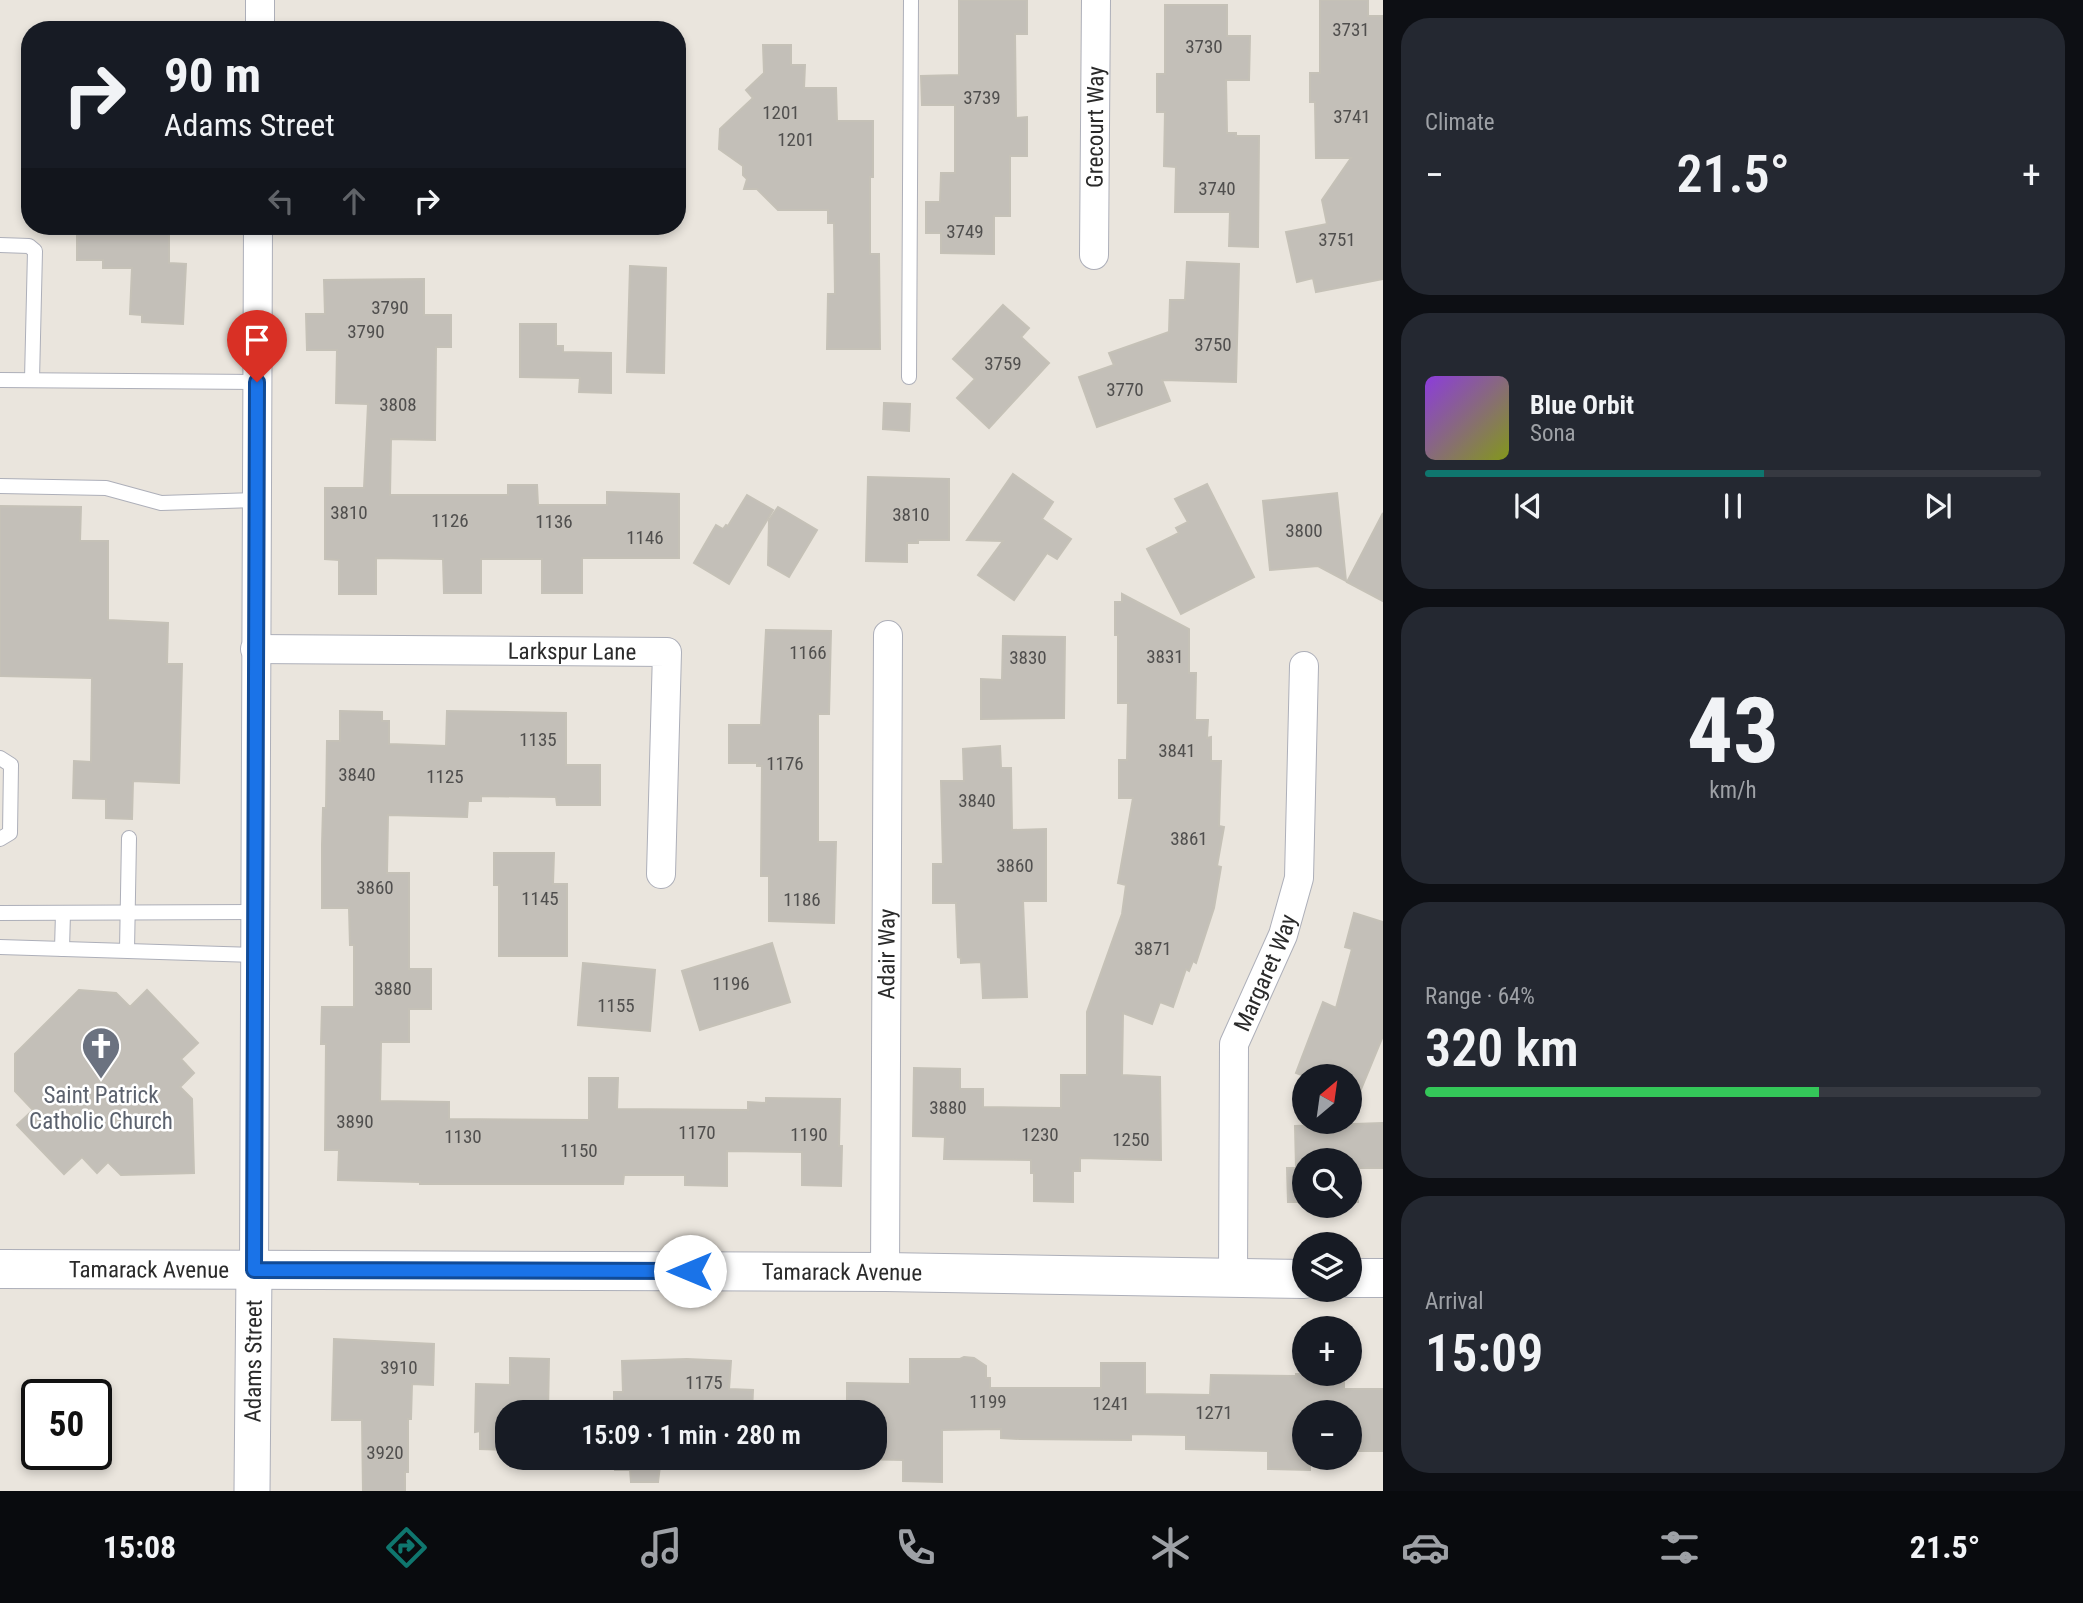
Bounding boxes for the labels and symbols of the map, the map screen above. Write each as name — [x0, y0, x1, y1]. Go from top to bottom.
house number: 3731 — [1332, 18, 1370, 41]
house number: 3730 — [1185, 35, 1223, 58]
street label: Grecourt Way — [1082, 66, 1109, 188]
house number: 3739 — [963, 86, 1001, 109]
house number: 1201 — [762, 101, 800, 124]
house number: 3741 — [1333, 105, 1371, 128]
house number: 1201 — [777, 128, 815, 151]
house number: 3740 — [1198, 177, 1236, 200]
house number: 3749 — [946, 220, 984, 243]
house number: 3751 — [1318, 228, 1356, 251]
house number: 3790 — [371, 296, 409, 319]
pin — [227, 310, 287, 382]
house number: 3790 — [347, 320, 385, 343]
house number: 3750 — [1194, 333, 1232, 356]
house number: 3759 — [984, 352, 1022, 375]
house number: 3770 — [1106, 378, 1144, 401]
house number: 3808 — [379, 393, 417, 416]
house number: 3810 — [330, 501, 368, 524]
house number: 3810 — [892, 503, 930, 526]
house number: 1126 — [431, 509, 469, 532]
house number: 1136 — [535, 510, 573, 533]
house number: 3800 — [1285, 519, 1323, 542]
house number: 1146 — [626, 526, 664, 549]
street label: Larkspur Lane — [508, 638, 636, 666]
house number: 1166 — [789, 641, 827, 664]
house number: 3831 — [1146, 645, 1184, 668]
house number: 3830 — [1009, 646, 1047, 669]
house number: 1135 — [519, 728, 557, 751]
house number: 3841 — [1158, 739, 1196, 762]
house number: 1176 — [766, 752, 804, 775]
house number: 3840 — [338, 763, 376, 786]
house number: 1125 — [426, 765, 464, 788]
house number: 3840 — [958, 789, 996, 812]
house number: 3861 — [1170, 827, 1208, 850]
house number: 3860 — [996, 854, 1034, 877]
house number: 3860 — [356, 876, 394, 899]
house number: 1145 — [521, 887, 559, 910]
house number: 1186 — [783, 888, 821, 911]
street label: Adair Way — [873, 908, 901, 1000]
street label: Margaret Way — [1229, 911, 1302, 1036]
house number: 3871 — [1134, 937, 1172, 960]
house number: 1196 — [712, 972, 750, 995]
house number: 3880 — [374, 977, 412, 1000]
house number: 1155 — [597, 994, 635, 1017]
church icon: Saint Patrick Catholic Church — [80, 1025, 122, 1080]
north arrow — [1292, 1064, 1362, 1134]
place label: Saint Patrick Catholic Church — [29, 1082, 173, 1135]
house number: 3880 — [929, 1096, 967, 1119]
house number: 3890 — [336, 1110, 374, 1133]
house number: 1170 — [678, 1121, 716, 1144]
house number: 1190 — [790, 1123, 828, 1146]
house number: 1230 — [1021, 1123, 1059, 1146]
house number: 1130 — [444, 1125, 482, 1148]
house number: 1250 — [1112, 1128, 1150, 1151]
house number: 1150 — [560, 1139, 598, 1162]
position arrow — [653, 1234, 727, 1308]
street label: Tamarack Avenue — [69, 1256, 229, 1284]
street label: Tamarack Avenue — [762, 1259, 922, 1287]
street label: Adams Street — [240, 1300, 268, 1423]
house number: 3910 — [380, 1356, 418, 1379]
house number: 1175 — [685, 1371, 723, 1394]
speed limit sign: 50 — [21, 1379, 112, 1470]
house number: 1199 — [969, 1390, 1007, 1413]
house number: 1241 — [1092, 1392, 1130, 1415]
house number: 1271 — [1195, 1401, 1233, 1424]
house number: 3920 — [366, 1441, 404, 1464]

